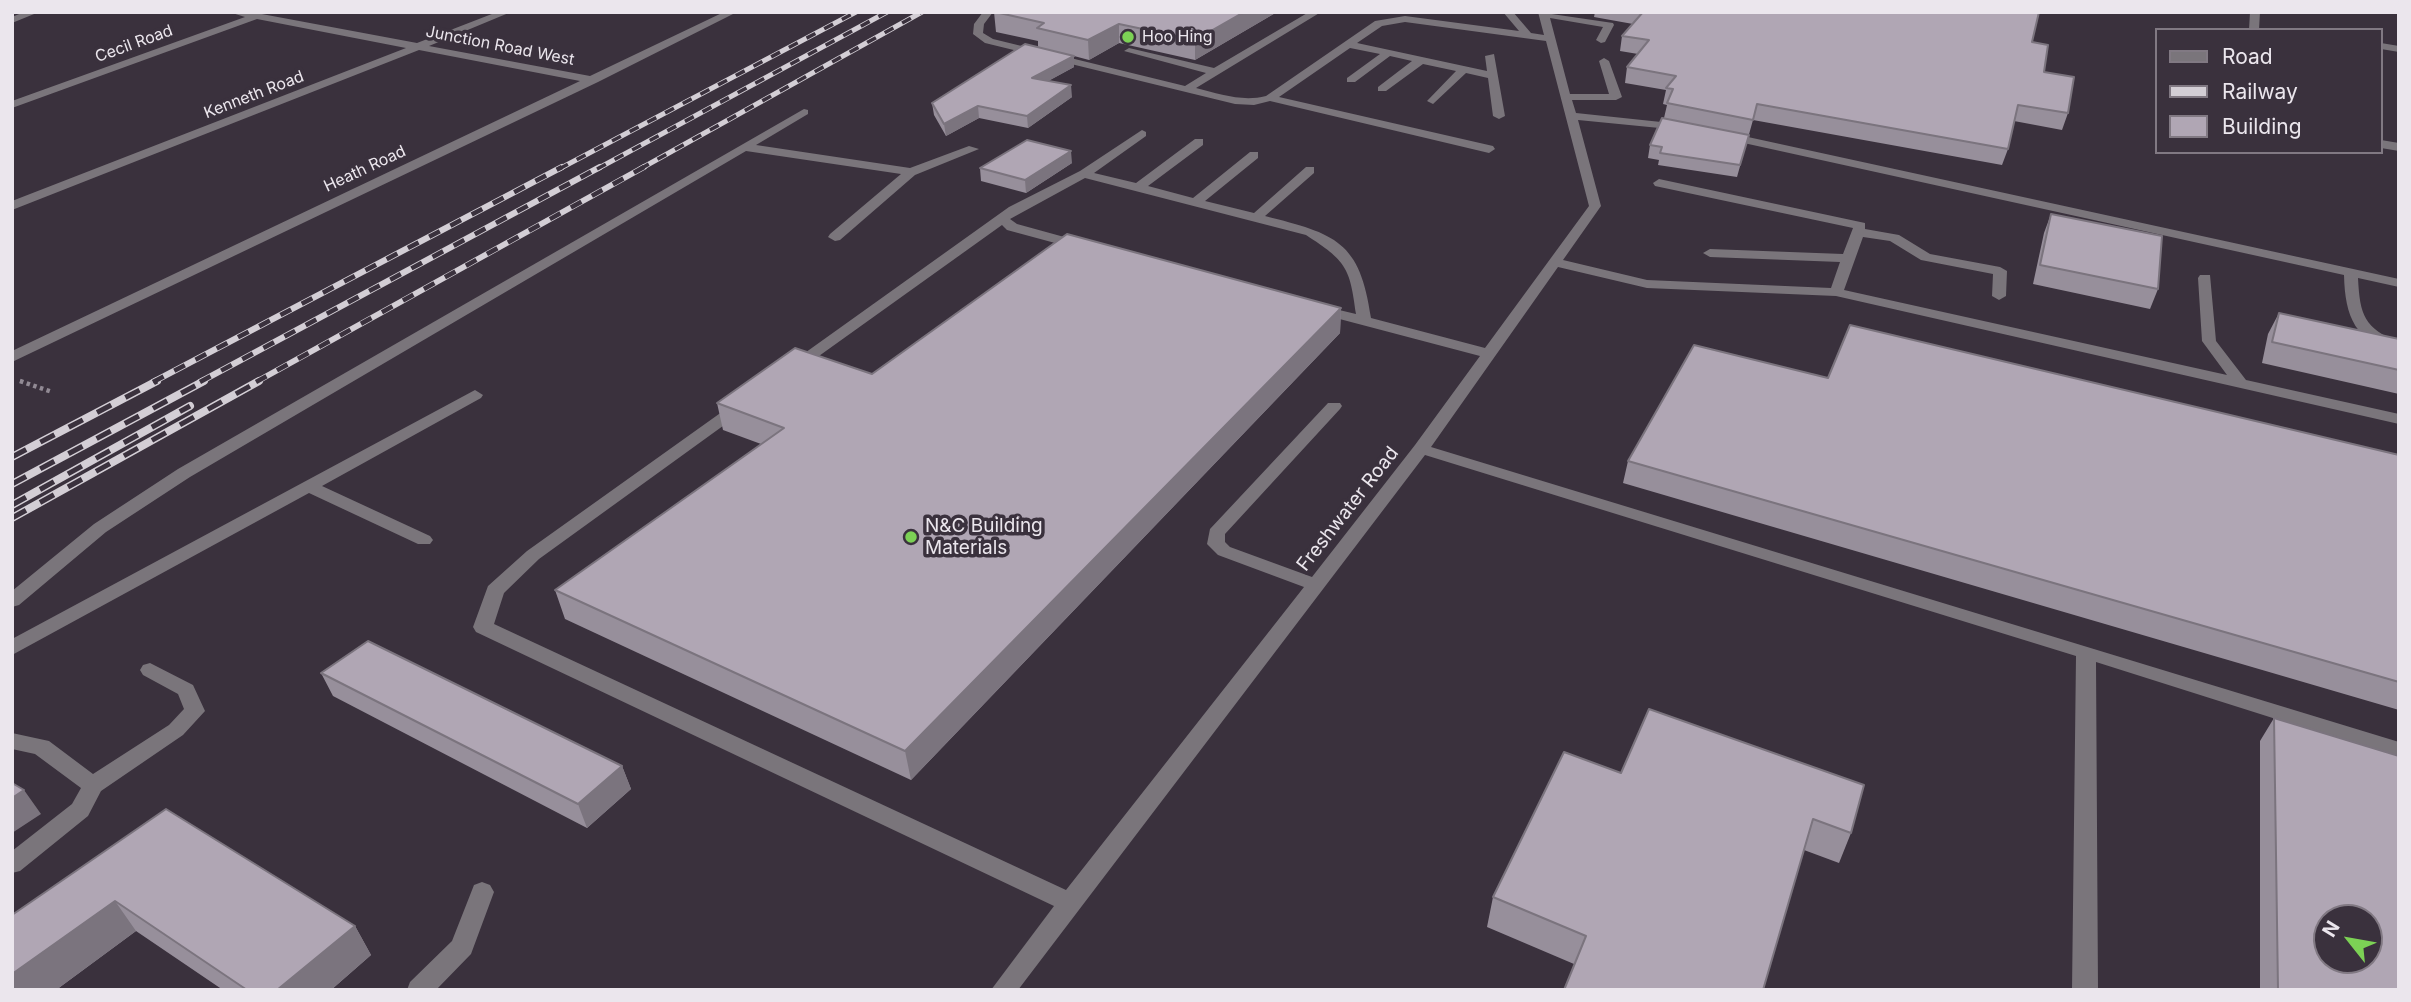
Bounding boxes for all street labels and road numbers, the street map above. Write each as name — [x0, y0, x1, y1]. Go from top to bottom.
street label: Cecil Road — [93, 21, 175, 67]
street label: Junction Road West — [424, 22, 576, 70]
street label: Kenneth Road — [201, 67, 307, 123]
street label: Heath Road — [321, 142, 409, 196]
street label: Freshwater Road — [1292, 442, 1404, 576]

